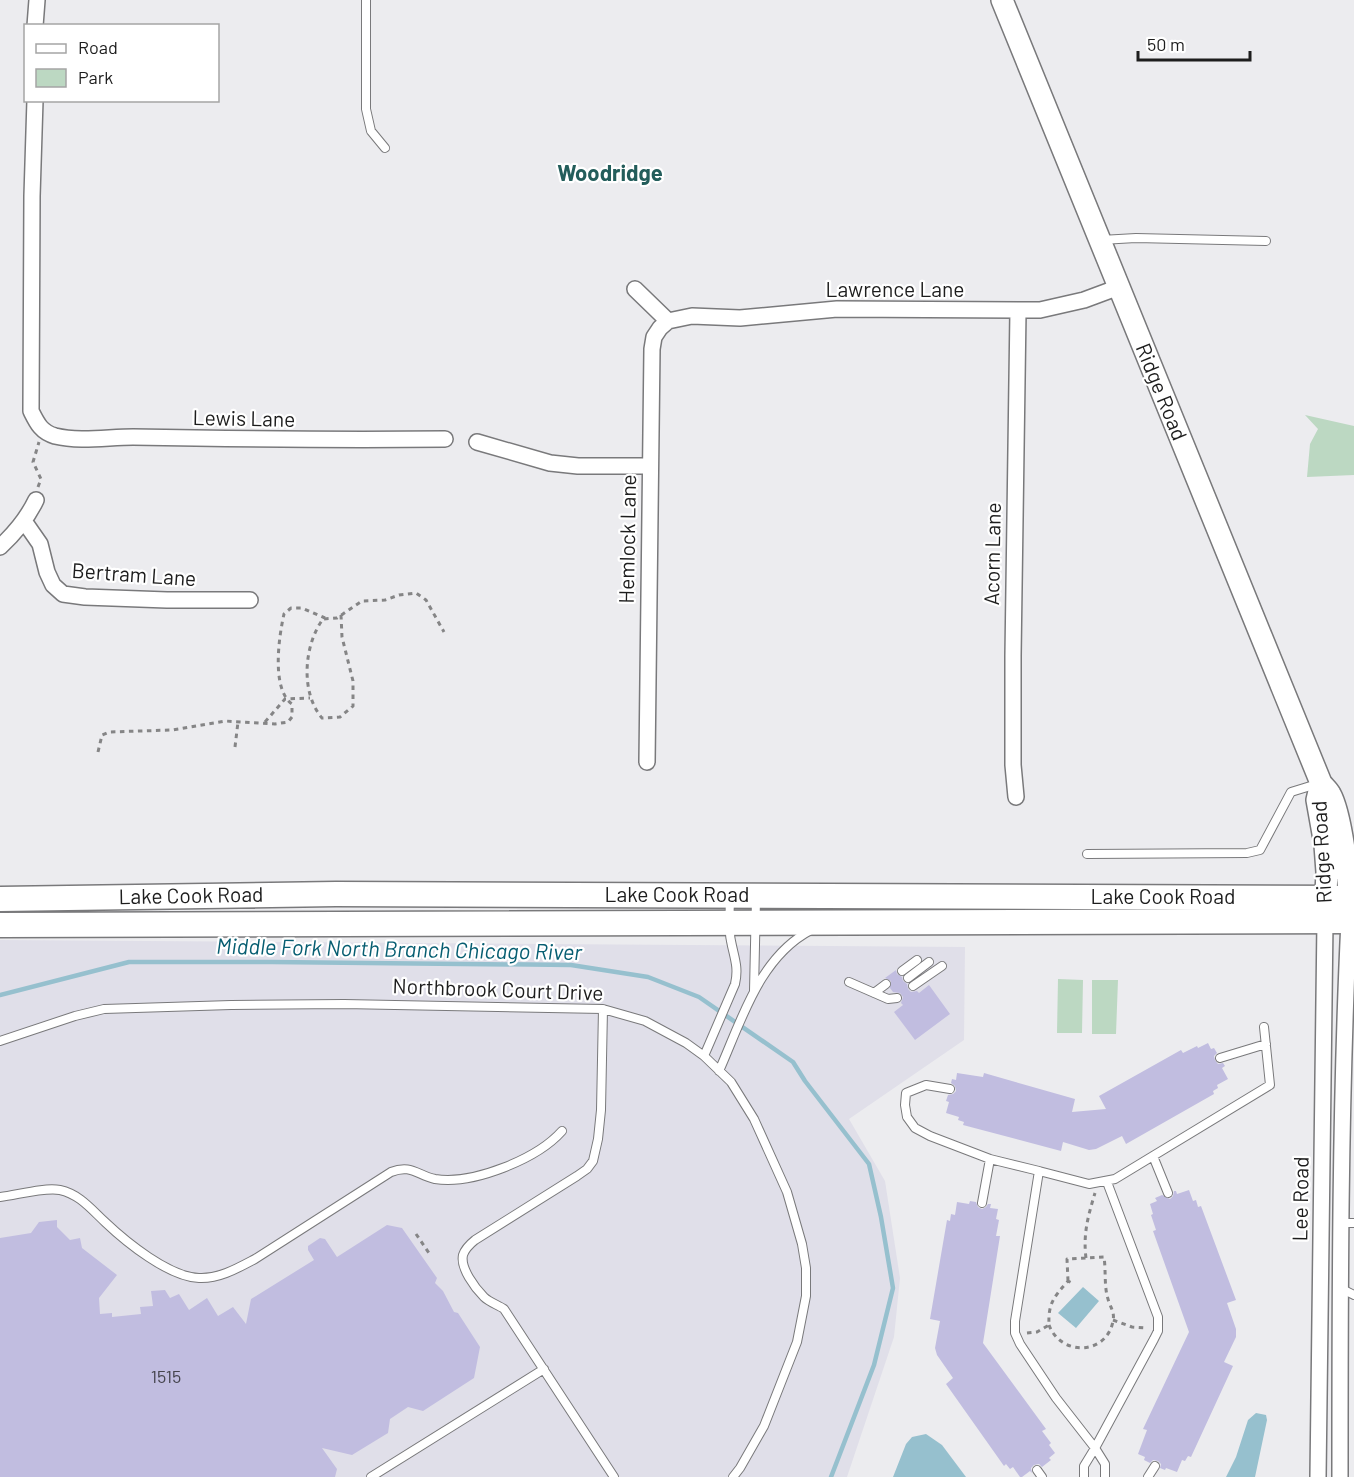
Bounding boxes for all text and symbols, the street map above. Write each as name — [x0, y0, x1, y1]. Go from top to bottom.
legend — [24, 24, 219, 102]
scale bar — [1138, 24, 1250, 62]
text: 50 m — [1147, 33, 1185, 55]
text: Road — [78, 36, 118, 58]
text: Park — [78, 66, 113, 88]
district label: Woodridge — [557, 159, 663, 185]
street label: Lawrence Lane — [826, 276, 964, 301]
street label: Ridge Road — [1132, 339, 1193, 444]
street label: Lewis Lane — [192, 404, 296, 431]
street label: Hemlock Lane — [613, 474, 640, 604]
street label: Acorn Lane — [978, 502, 1005, 606]
street label: Bertram Lane — [71, 557, 197, 590]
street label: Ridge Road — [1305, 800, 1336, 904]
street label: Lake Cook Road — [118, 881, 264, 908]
street label: Lake Cook Road — [605, 881, 749, 906]
street label: Lake Cook Road — [1091, 883, 1235, 908]
water label: Middle Fork North Branch Chicago River — [216, 932, 583, 964]
street label: Northbrook Court Drive — [392, 972, 604, 1005]
street label: Lee Road — [1286, 1156, 1313, 1242]
house number: 1515 — [151, 1365, 181, 1387]

